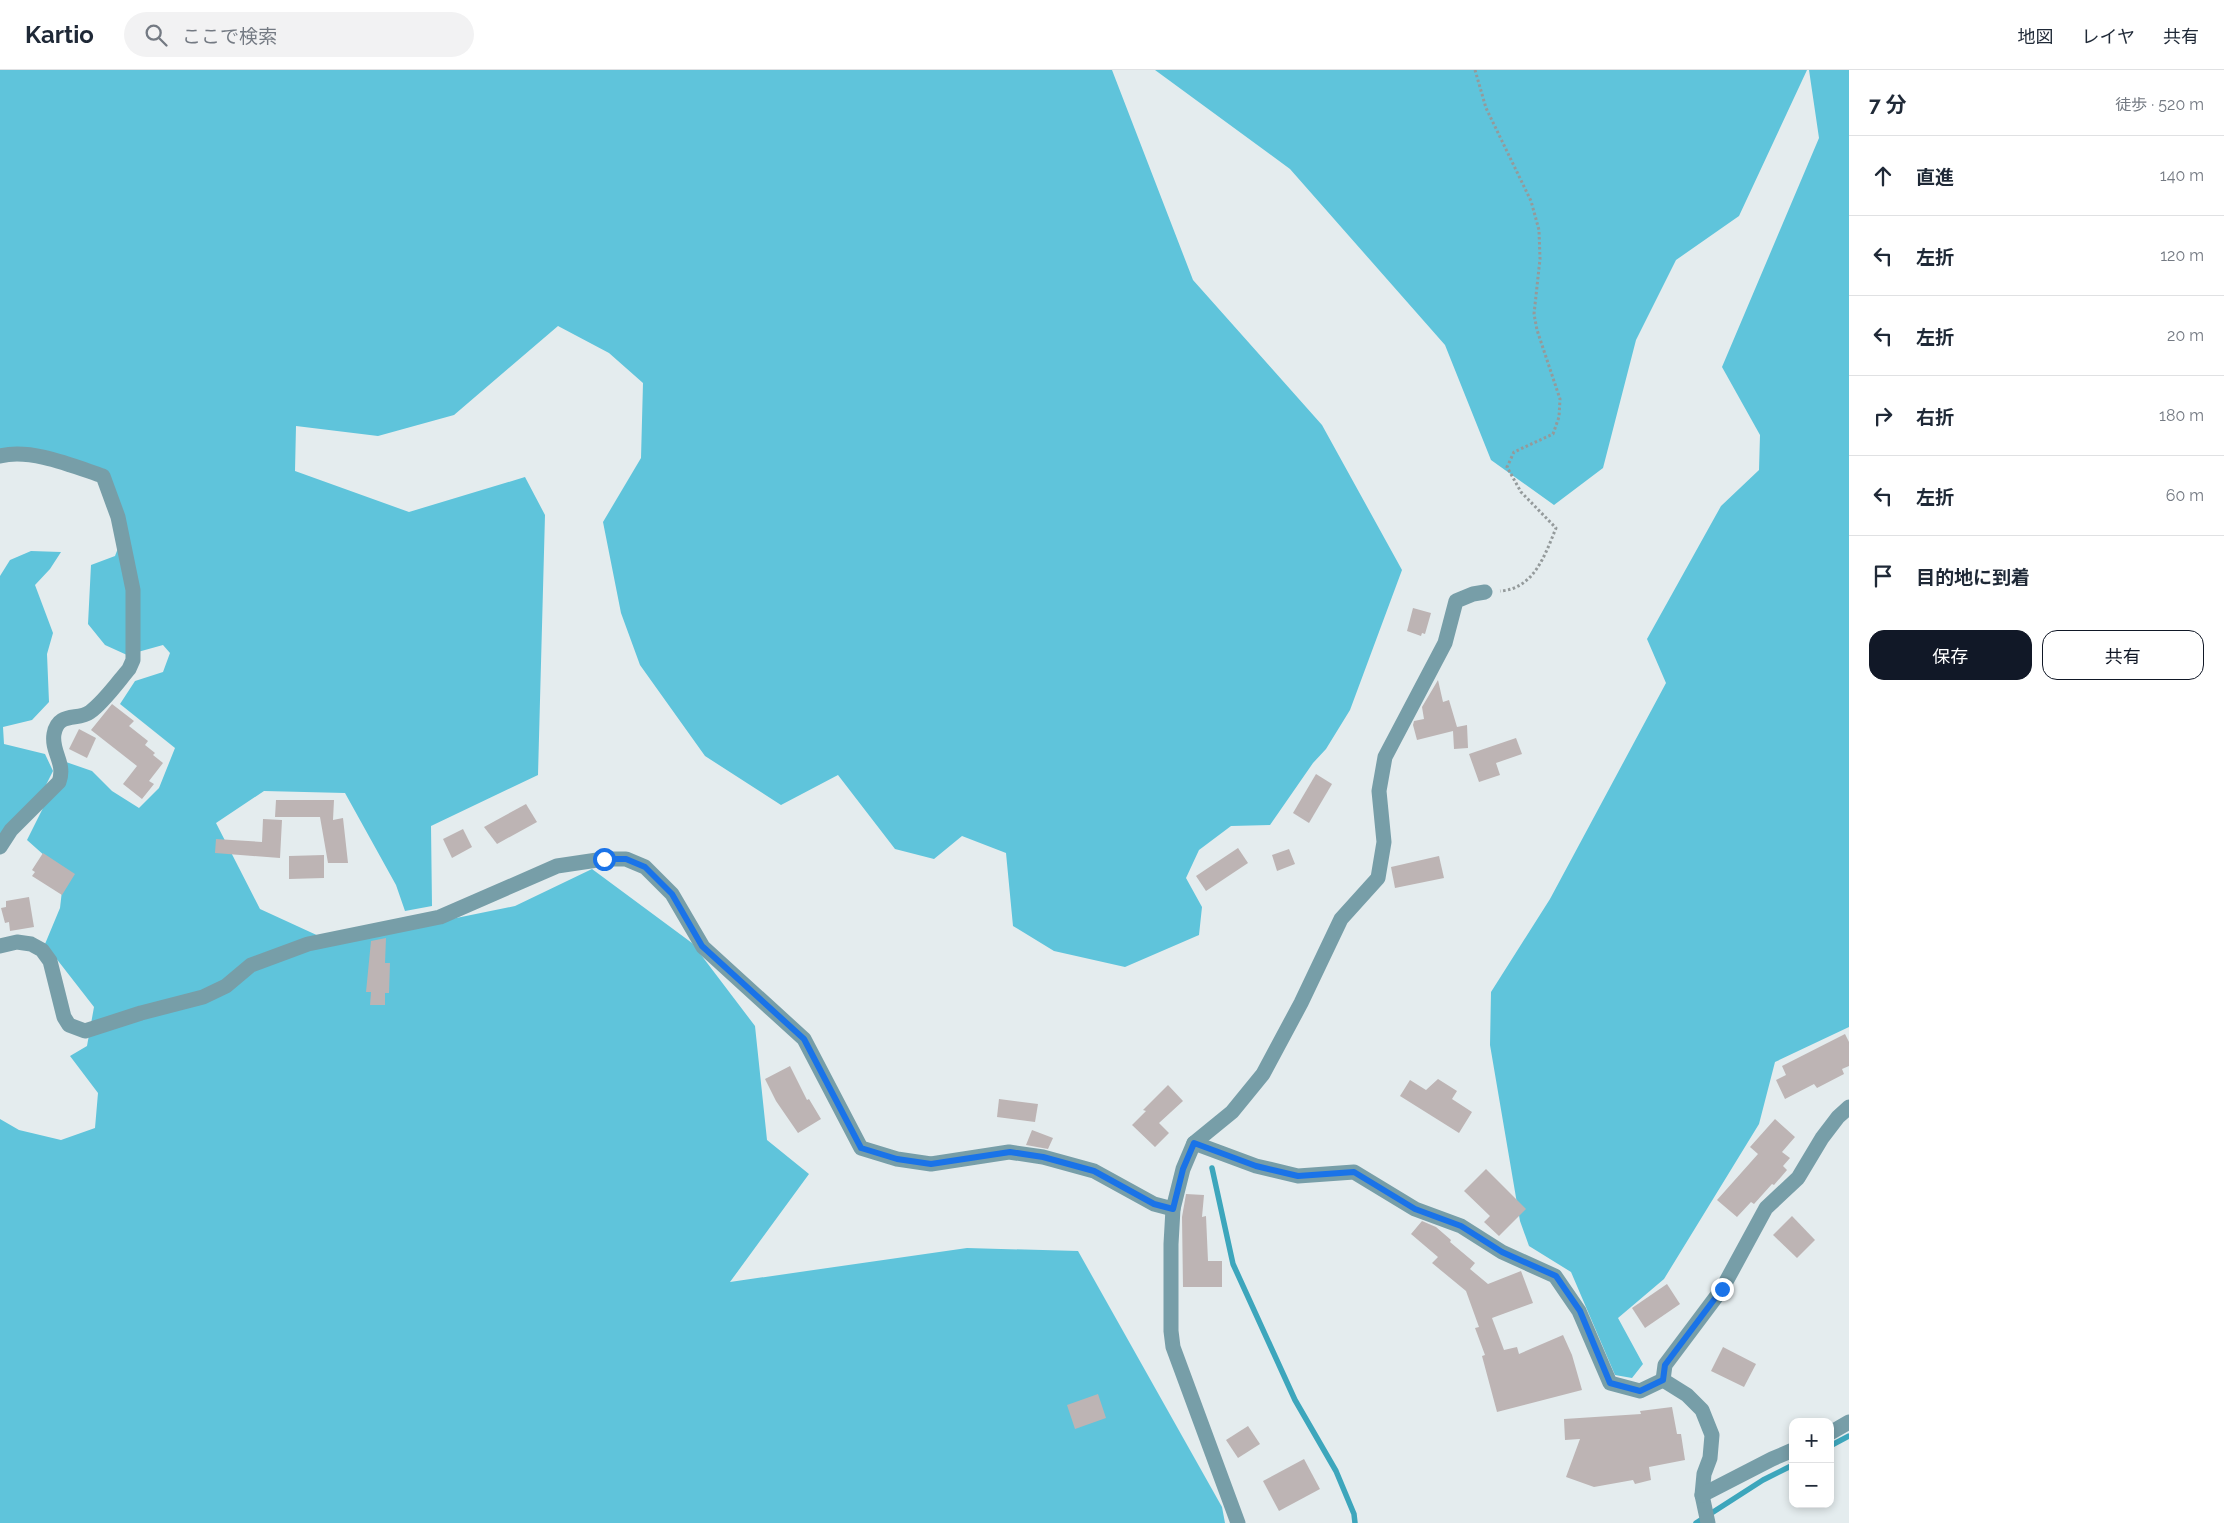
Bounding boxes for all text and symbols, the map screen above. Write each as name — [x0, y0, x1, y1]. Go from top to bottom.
search box — [124, 12, 474, 57]
text: Kartio — [25, 20, 94, 49]
icon: search — [142, 21, 170, 49]
text: ここで検索 — [182, 25, 277, 47]
text: 地図 — [2018, 26, 2054, 47]
text: レイヤ — [2082, 26, 2135, 47]
text: 共有 — [2163, 26, 2199, 47]
text: 7 分 — [1869, 92, 1907, 117]
text: 徒歩 · 520 m — [2115, 95, 2204, 114]
icon: ahead — [1869, 162, 1897, 190]
text: 直進 — [1916, 166, 1954, 188]
text: 140 m — [2160, 166, 2204, 185]
icon: left — [1869, 242, 1897, 270]
text: 左折 — [1916, 246, 1954, 268]
text: 120 m — [2160, 246, 2204, 265]
icon: left — [1869, 322, 1897, 350]
text: 左折 — [1916, 326, 1954, 348]
text: 20 m — [2167, 326, 2204, 345]
icon: right — [1869, 402, 1897, 430]
text: 右折 — [1916, 406, 1954, 428]
text: 180 m — [2159, 406, 2204, 425]
icon: left — [1869, 482, 1897, 510]
text: 左折 — [1916, 486, 1954, 508]
text: 60 m — [2166, 486, 2204, 505]
icon: arrive — [1869, 562, 1897, 590]
text: 目的地に到着 — [1916, 566, 2030, 588]
button: 保存 — [1869, 630, 2032, 680]
button: 共有 — [2042, 630, 2204, 680]
route start — [593, 848, 616, 871]
route end — [1711, 1278, 1734, 1301]
map controls — [1789, 1418, 1834, 1508]
button: + — [1789, 1418, 1834, 1463]
button: − — [1789, 1463, 1834, 1508]

